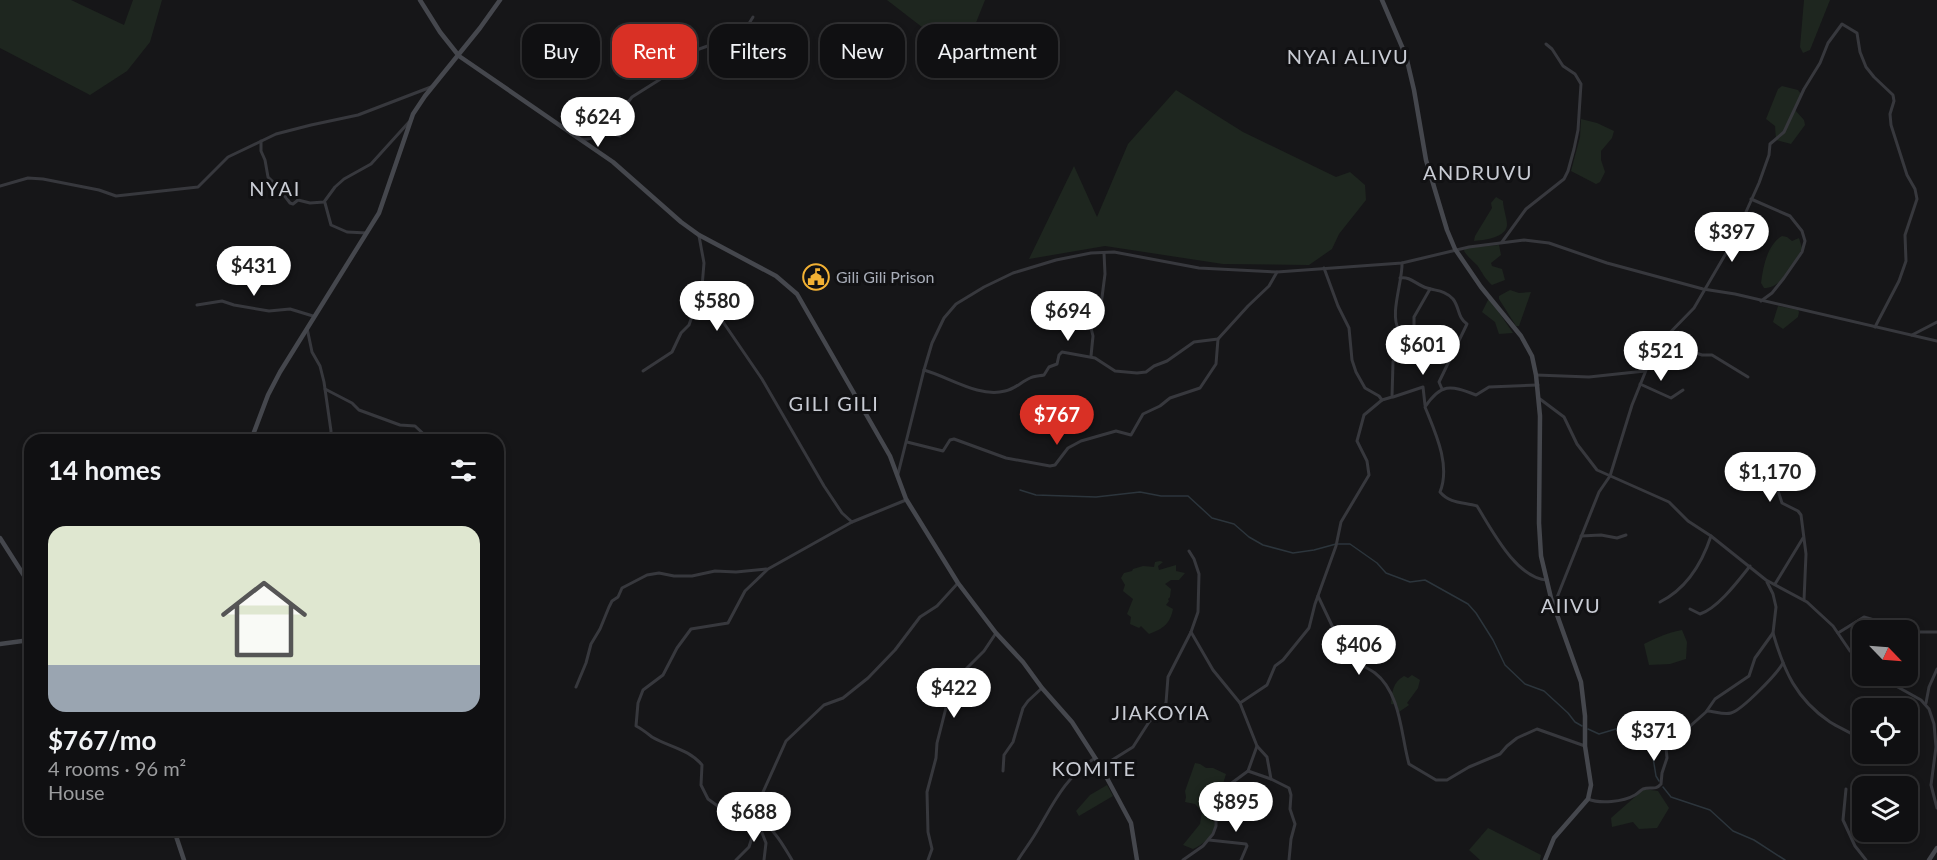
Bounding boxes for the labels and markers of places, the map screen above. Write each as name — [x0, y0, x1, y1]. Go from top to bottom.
pin: $624 — [562, 97, 634, 148]
pin: $397 — [1696, 212, 1768, 263]
pin: $431 — [218, 246, 290, 297]
public building icon: Gili Gili Prison — [801, 262, 831, 292]
place label: Gili Gili Prison — [836, 267, 934, 286]
pin: $580 — [681, 281, 753, 332]
pin: $694 — [1032, 291, 1104, 342]
pin: $601 — [1387, 325, 1459, 376]
pin: $521 — [1625, 331, 1697, 382]
pin: $767 — [1021, 395, 1093, 446]
pin: $1,170 — [1721, 452, 1819, 503]
pin: $406 — [1323, 625, 1395, 676]
pin: $422 — [918, 668, 990, 719]
pin: $371 — [1618, 711, 1690, 762]
pin: $895 — [1200, 782, 1272, 833]
pin: $688 — [718, 792, 790, 843]

